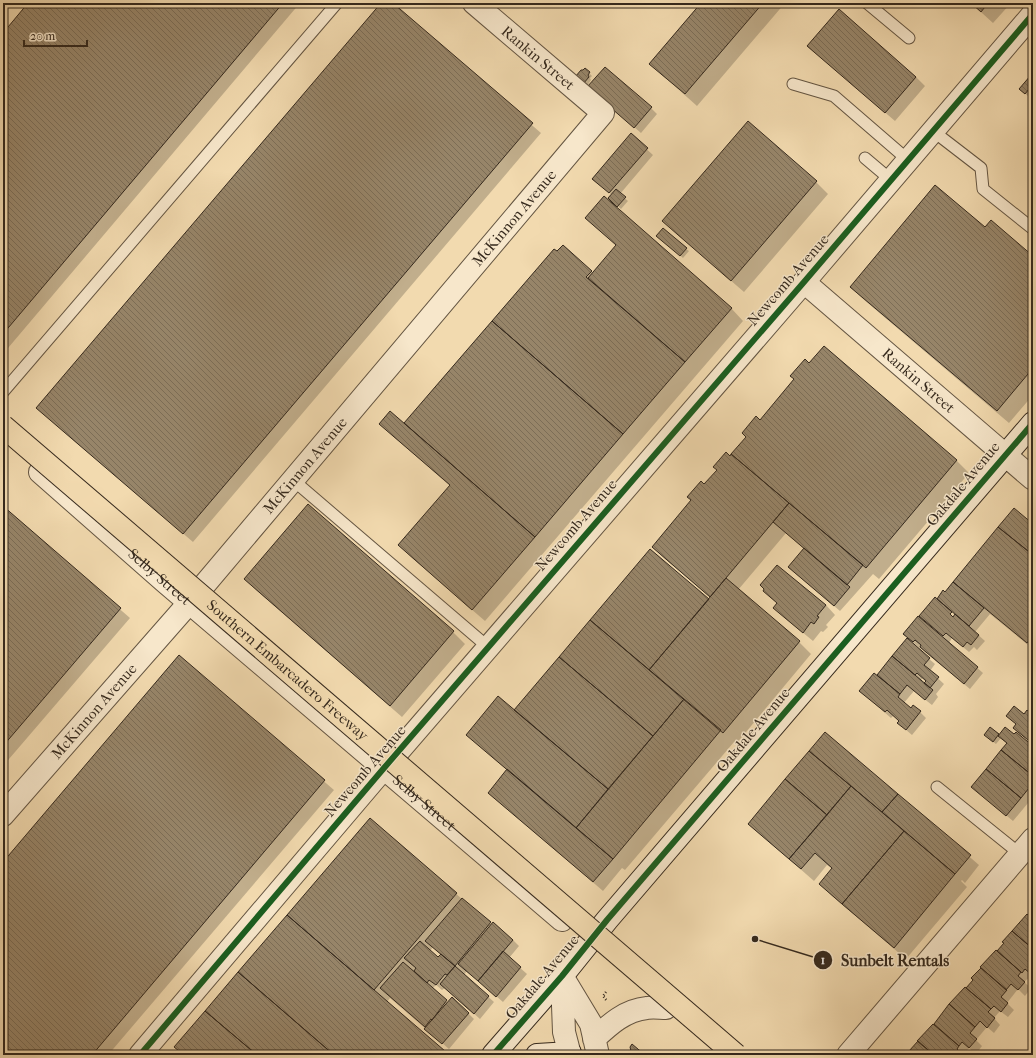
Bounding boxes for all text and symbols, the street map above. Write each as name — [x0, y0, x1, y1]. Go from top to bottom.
scale bar — [24, 22, 87, 48]
street label: Rankin Street — [498, 22, 579, 94]
text: 20 m — [30, 29, 55, 43]
street label: McKinnon Avenue — [468, 166, 560, 270]
street label: Newcomb Avenue — [743, 230, 833, 329]
street label: Rankin Street — [878, 344, 959, 417]
street label: McKinnon Avenue — [259, 413, 351, 517]
street label: Oakdale Avenue — [923, 438, 1004, 530]
street label: Newcomb Avenue — [531, 475, 621, 574]
street label: Selby Street — [124, 545, 195, 610]
street label: Southern Embarcadero Freeway — [203, 596, 373, 745]
street label: McKinnon Avenue — [47, 660, 141, 763]
street label: Oakdale Avenue — [713, 684, 794, 776]
street label: Newcomb Avenue — [320, 721, 410, 820]
street label: Selby Street — [389, 771, 460, 835]
street label: Oakdale Avenue — [502, 931, 583, 1023]
callout: Sunbelt Rentals — [813, 946, 957, 974]
text: Sunbelt Rentals — [841, 951, 949, 970]
text: 1 — [821, 953, 825, 967]

